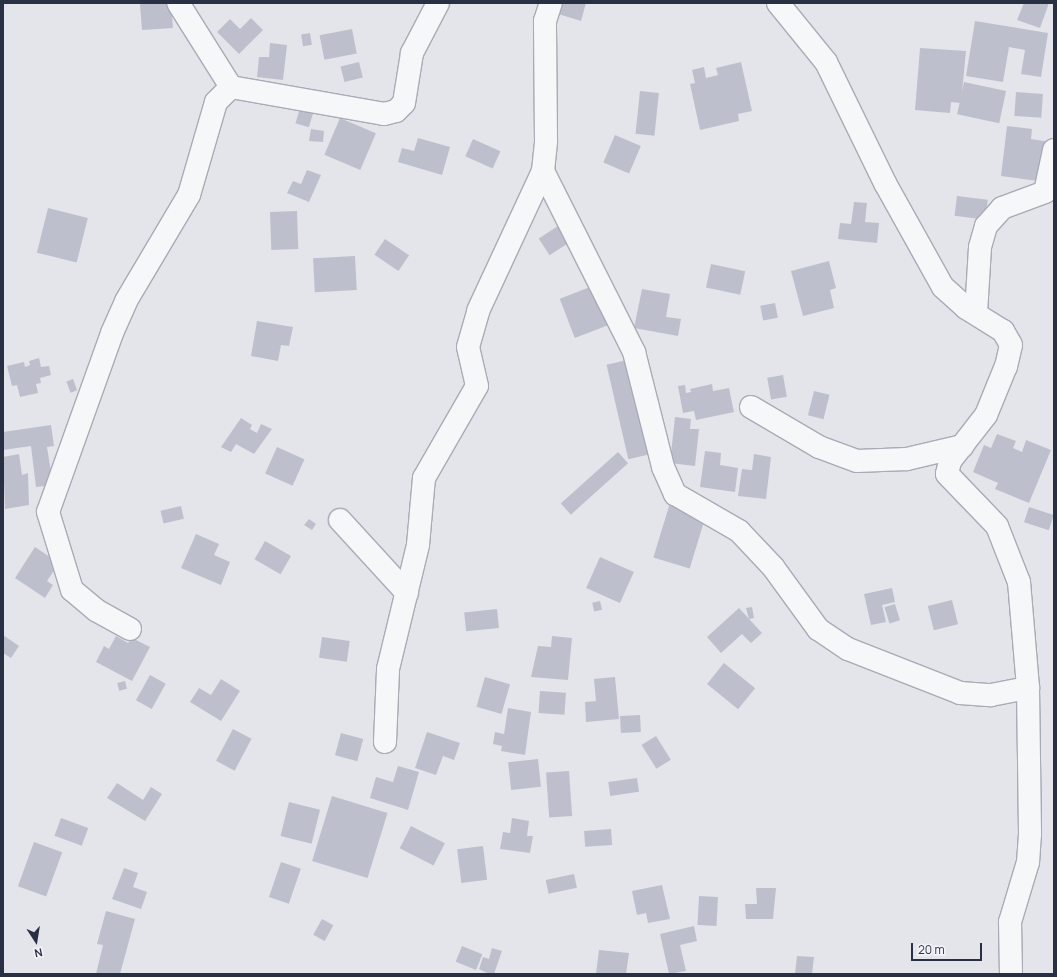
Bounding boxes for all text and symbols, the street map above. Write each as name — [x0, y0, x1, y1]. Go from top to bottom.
north arrow — [16, 921, 56, 961]
scale bar — [913, 935, 984, 961]
text: 20 m — [918, 941, 945, 958]
text: N — [33, 945, 44, 961]

